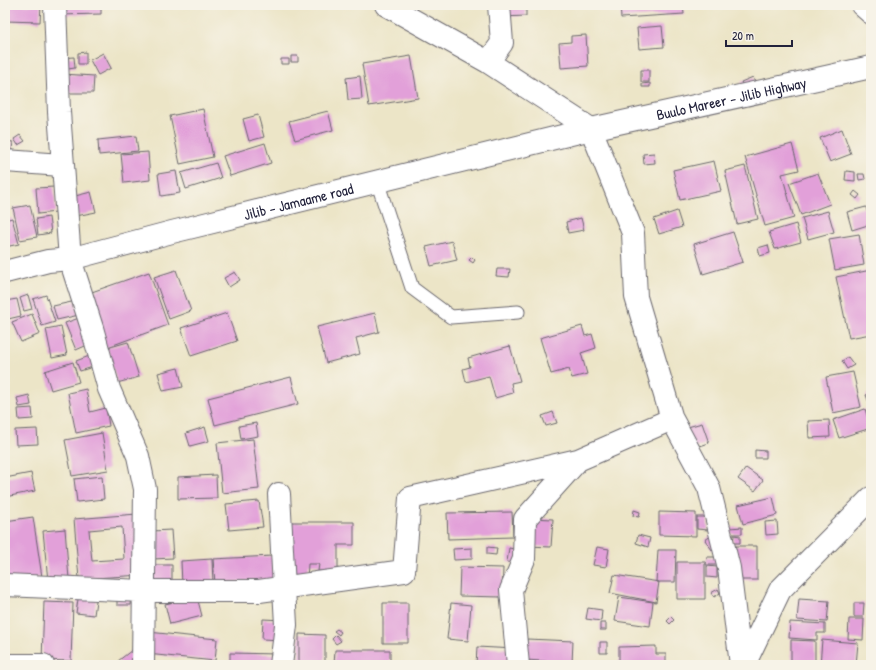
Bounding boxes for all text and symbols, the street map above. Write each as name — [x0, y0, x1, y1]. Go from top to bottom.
scale bar — [726, 22, 792, 48]
text: 20 m — [732, 27, 754, 44]
street label: Buulo Mareer - Jilib Highway — [654, 71, 808, 125]
street label: Jilib - Jamaame road — [241, 177, 355, 225]

